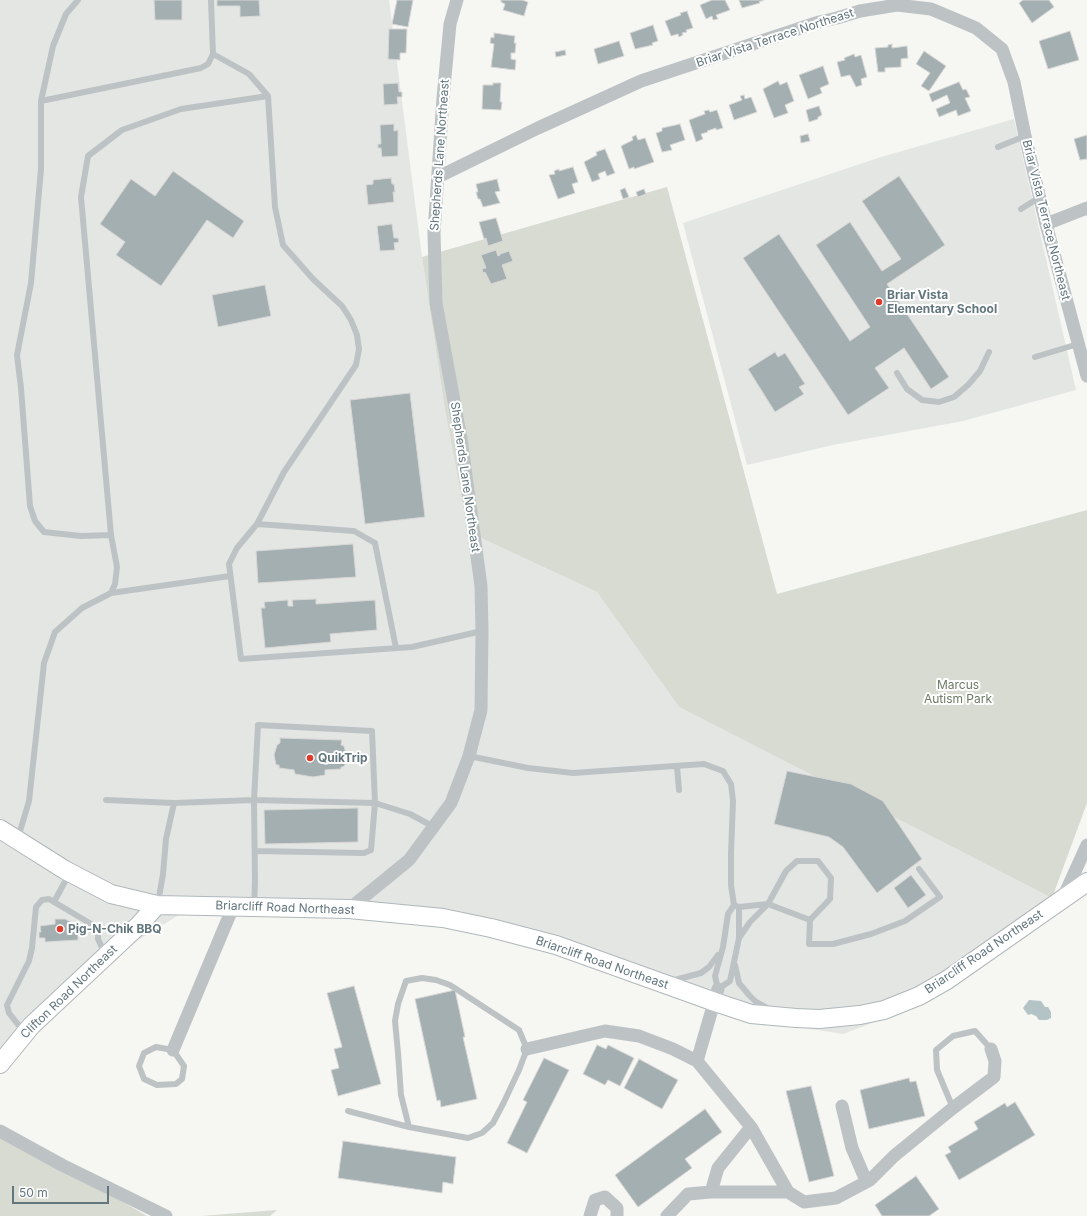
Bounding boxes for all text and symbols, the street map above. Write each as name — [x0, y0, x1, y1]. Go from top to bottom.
street label: Briar Vista Terrace Northeast — [694, 6, 856, 70]
street label: Shepherds Lane Northeast — [428, 79, 452, 231]
street label: Briar Vista Terrace Northeast — [1019, 138, 1073, 302]
place label: Briar Vista Elementary School — [887, 288, 997, 316]
marker: Briar Vista Elementary School — [874, 297, 884, 307]
street label: Shepherds Lane Northeast — [447, 401, 483, 553]
park label: Marcus Autism Park — [924, 678, 992, 706]
place label: QuikTrip — [318, 751, 367, 765]
marker: QuikTrip — [305, 753, 315, 763]
street label: Briarcliff Road Northeast — [215, 898, 355, 918]
street label: Briarcliff Road Northeast — [922, 907, 1046, 997]
place label: Pig-N-Chik BBQ — [68, 922, 162, 936]
marker: Pig-N-Chik BBQ — [55, 924, 65, 934]
street label: Briarcliff Road Northeast — [534, 934, 670, 992]
street label: Clifton Road Northeast — [18, 942, 120, 1042]
scale bar — [14, 1178, 111, 1204]
text: 50 m — [19, 1185, 48, 1200]

